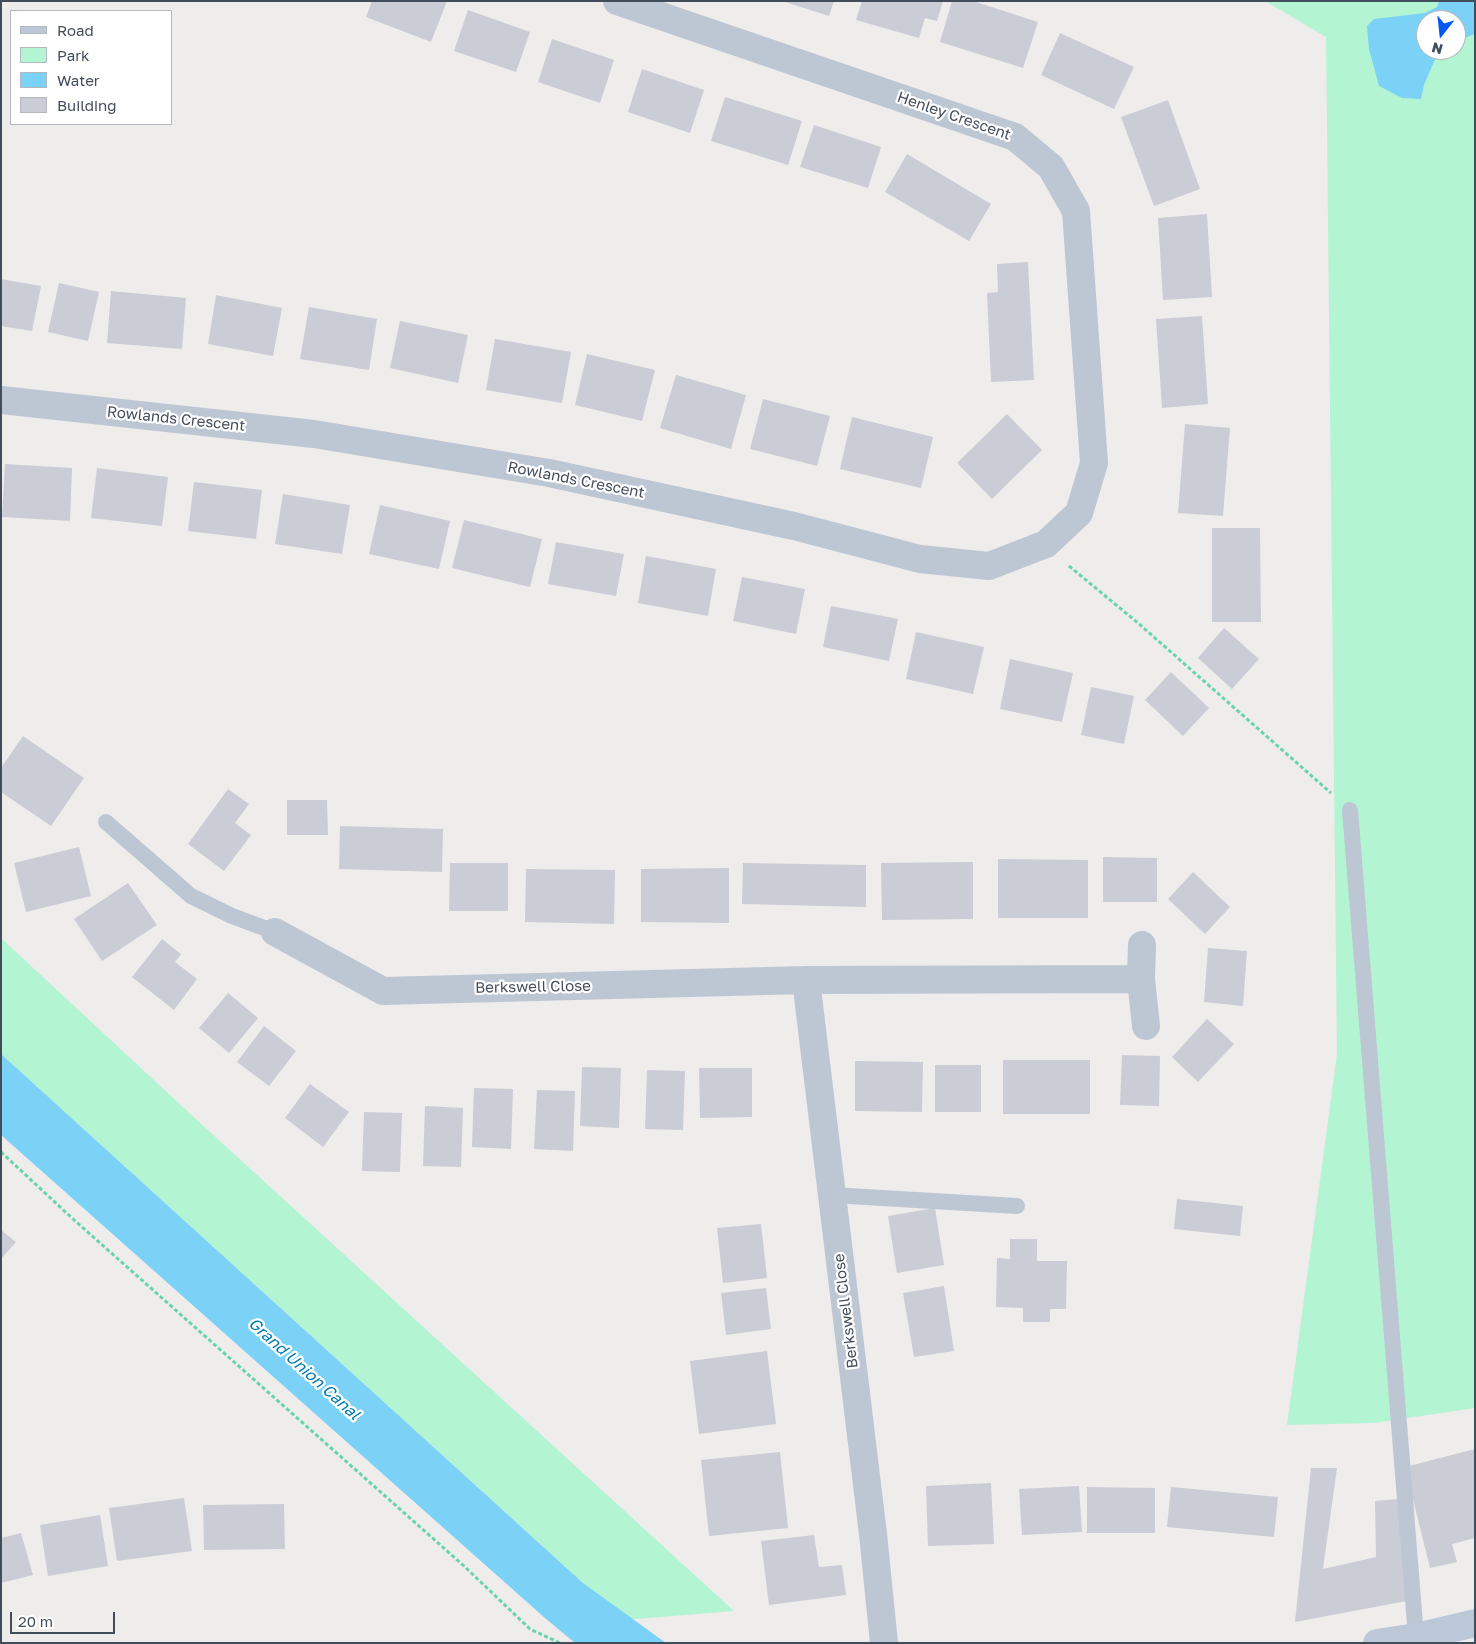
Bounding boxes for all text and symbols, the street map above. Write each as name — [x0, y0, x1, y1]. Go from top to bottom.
legend — [10, 10, 172, 125]
north arrow — [1416, 10, 1466, 60]
text: Road — [57, 21, 94, 39]
text: N — [1430, 39, 1444, 59]
text: Park — [57, 46, 89, 64]
text: Water — [57, 71, 100, 89]
street label: Henley Crescent — [895, 88, 1013, 144]
text: Building — [57, 96, 117, 114]
street label: Rowlands Crescent — [106, 403, 246, 435]
street label: Rowlands Crescent — [506, 458, 646, 502]
street label: Berkswell Close — [475, 977, 591, 997]
street label: Berkswell Close — [830, 1253, 862, 1369]
water label: Grand Union Canal — [244, 1314, 364, 1424]
scale bar — [12, 1602, 118, 1634]
text: 20 m — [18, 1612, 53, 1630]

